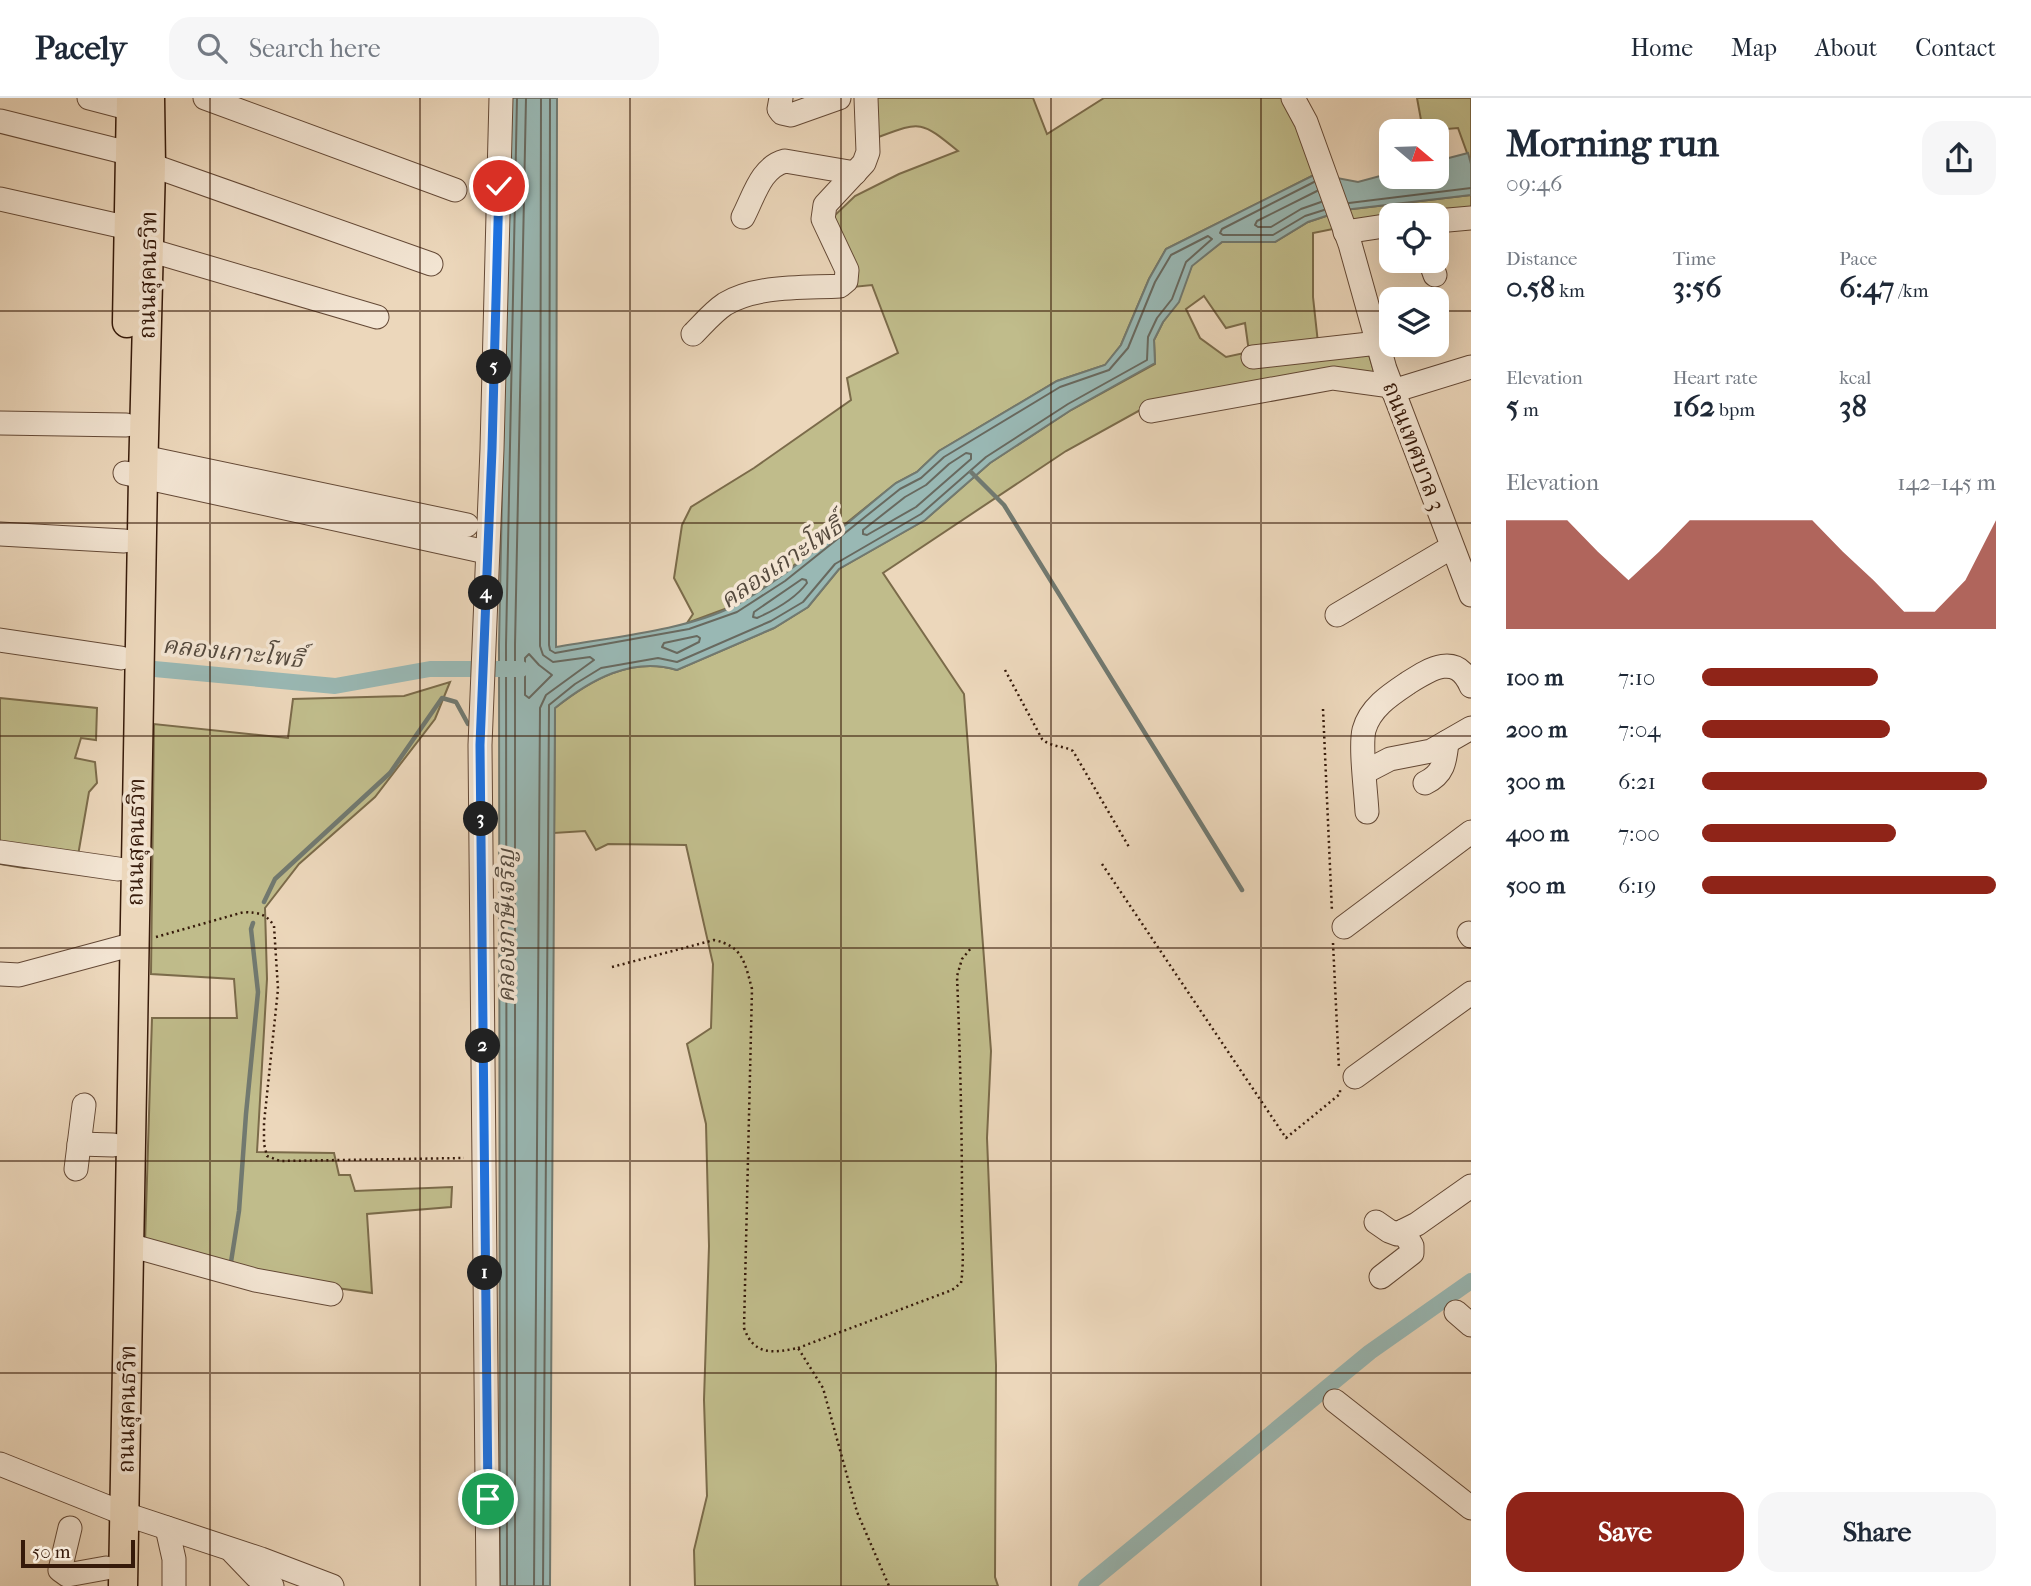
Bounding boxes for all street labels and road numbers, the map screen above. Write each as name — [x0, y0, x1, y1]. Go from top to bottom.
street label: ถนนสุคนธวิท — [133, 211, 164, 339]
street label: ถนนเทศบาล 3 — [1377, 378, 1451, 514]
street label: ถนนสุคนธวิท — [121, 778, 152, 906]
street label: ถนนสุคนธวิท — [112, 1345, 143, 1473]

